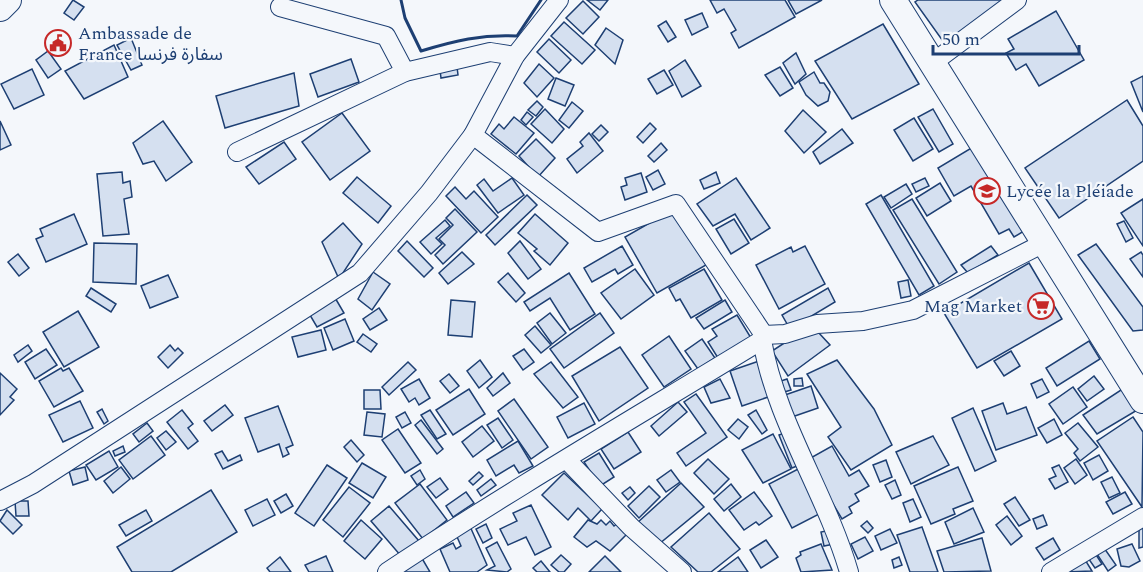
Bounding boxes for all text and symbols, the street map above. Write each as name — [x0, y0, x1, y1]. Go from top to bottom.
scale bar — [933, 18, 1078, 56]
place label: Ambassade de France سفارة فرنسا — [78, 20, 223, 68]
text: 50 m — [942, 26, 980, 53]
public building icon: Ambassade de France سفارة فرنسا — [43, 28, 73, 58]
school or university icon: Lycée la Pléiade — [972, 176, 1002, 206]
place label: Lycée la Pléiade — [1006, 178, 1134, 205]
supermarket icon: Mag Market — [1026, 291, 1056, 321]
place label: Mag Market — [924, 293, 1022, 320]

